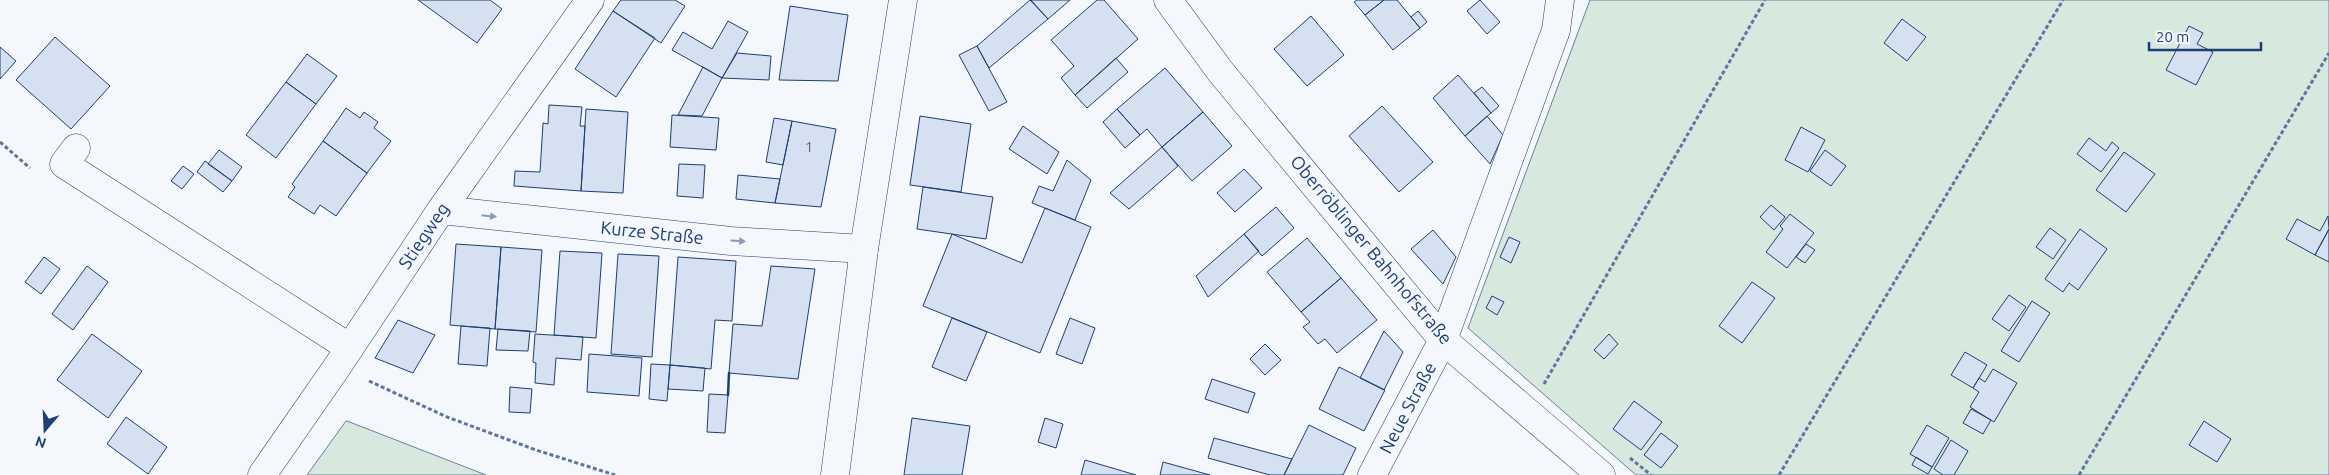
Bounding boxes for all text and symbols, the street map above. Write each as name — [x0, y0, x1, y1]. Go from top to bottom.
scale bar — [2149, 20, 2262, 52]
text: 20 m — [2156, 28, 2189, 45]
house number: 1 — [805, 138, 813, 155]
street label: Oberröblinger Bahnhofstraße — [1287, 151, 1457, 348]
street label: Stiegweg — [394, 199, 453, 272]
one-way arrow — [482, 212, 498, 220]
street label: Kurze Straße — [600, 217, 705, 247]
one-way arrow — [730, 238, 746, 246]
street label: Neue Straße — [1375, 358, 1440, 457]
north arrow — [20, 405, 70, 455]
text: N — [33, 433, 48, 452]

